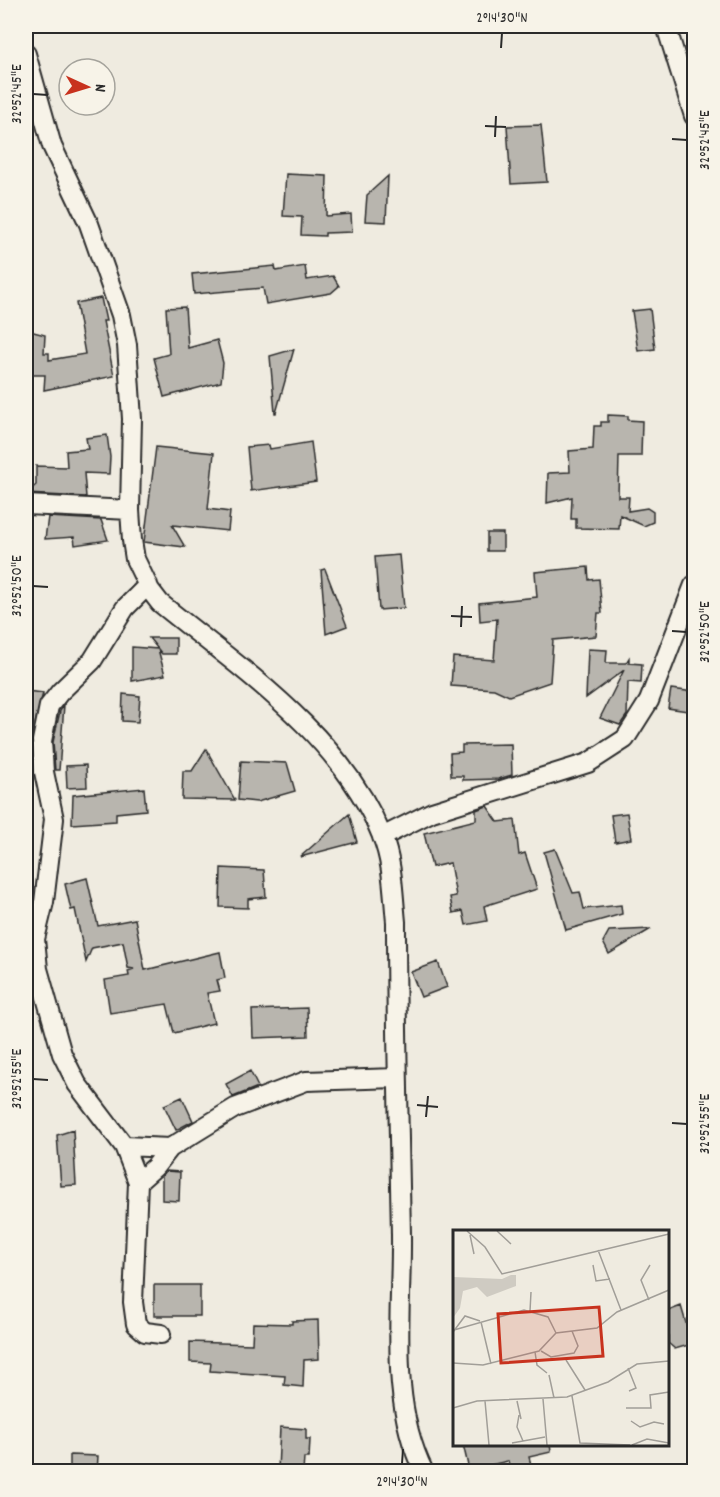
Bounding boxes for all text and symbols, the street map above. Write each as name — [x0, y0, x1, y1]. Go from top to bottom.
text: 2°14'30"N — [476, 8, 528, 30]
north arrow — [57, 57, 117, 117]
text: 32°52'45"E — [7, 64, 29, 124]
text: N — [88, 83, 111, 93]
text: 32°52'45"E — [695, 110, 717, 170]
text: 32°52'50"E — [7, 555, 29, 617]
text: 32°52'50"E — [695, 601, 717, 663]
text: 32°52'55"E — [7, 1049, 29, 1109]
text: 32°52'55"E — [695, 1094, 717, 1154]
inset map — [453, 1230, 669, 1446]
text: 2°14'30"N — [376, 1472, 428, 1494]

